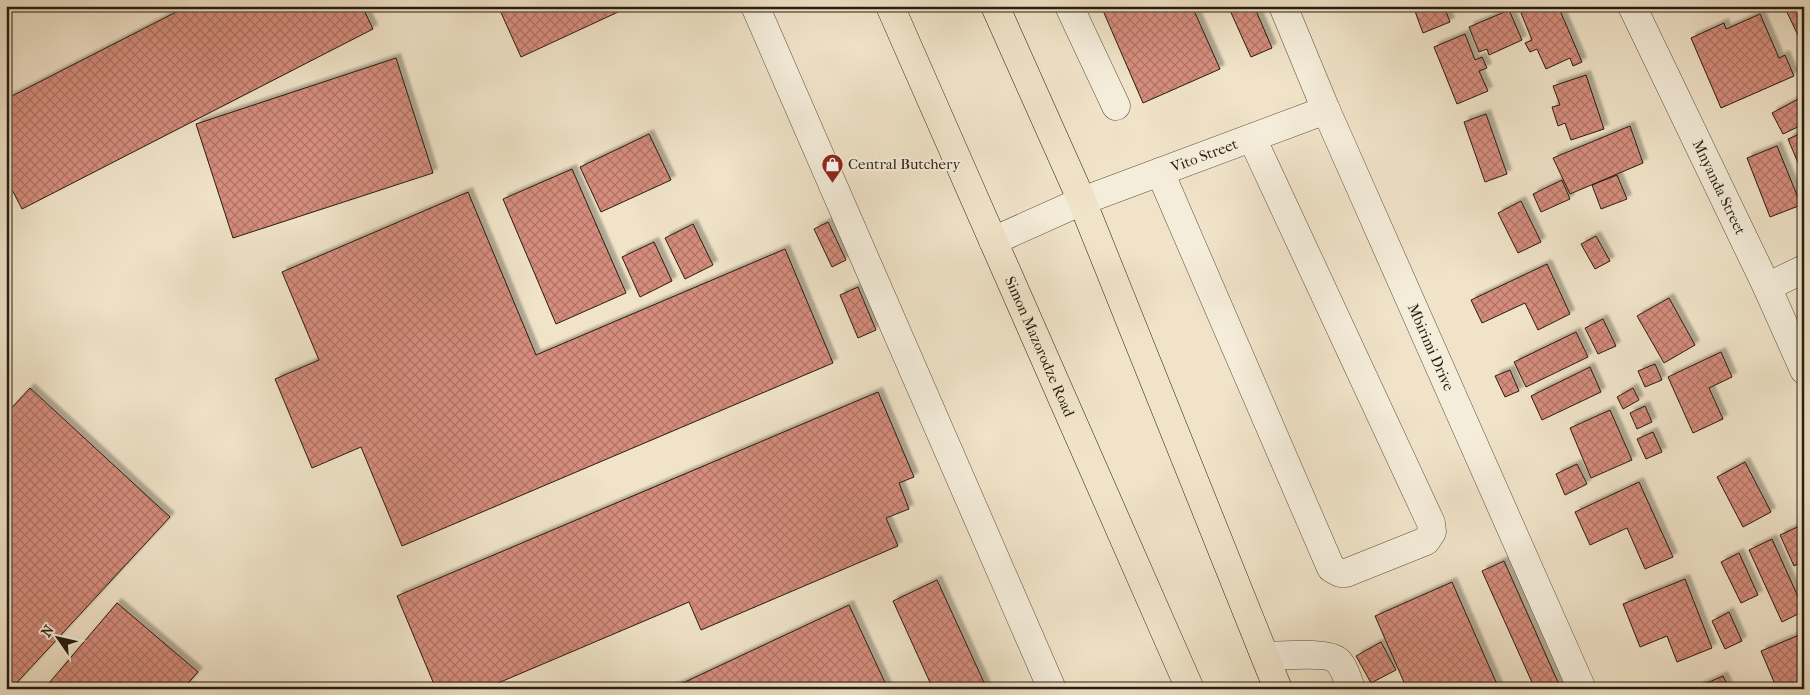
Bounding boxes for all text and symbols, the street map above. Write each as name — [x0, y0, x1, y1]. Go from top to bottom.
street label: Vito Street — [1167, 135, 1241, 176]
street label: Mnyanda Street — [1689, 137, 1750, 238]
shop icon: Central Butchery — [820, 152, 844, 183]
place label: Central Butchery — [848, 155, 961, 173]
street label: Simon Mazorodze Road — [1001, 274, 1079, 420]
street label: Mbirimi Drive — [1404, 301, 1458, 394]
north arrow — [32, 612, 82, 662]
text: N — [38, 622, 58, 640]

